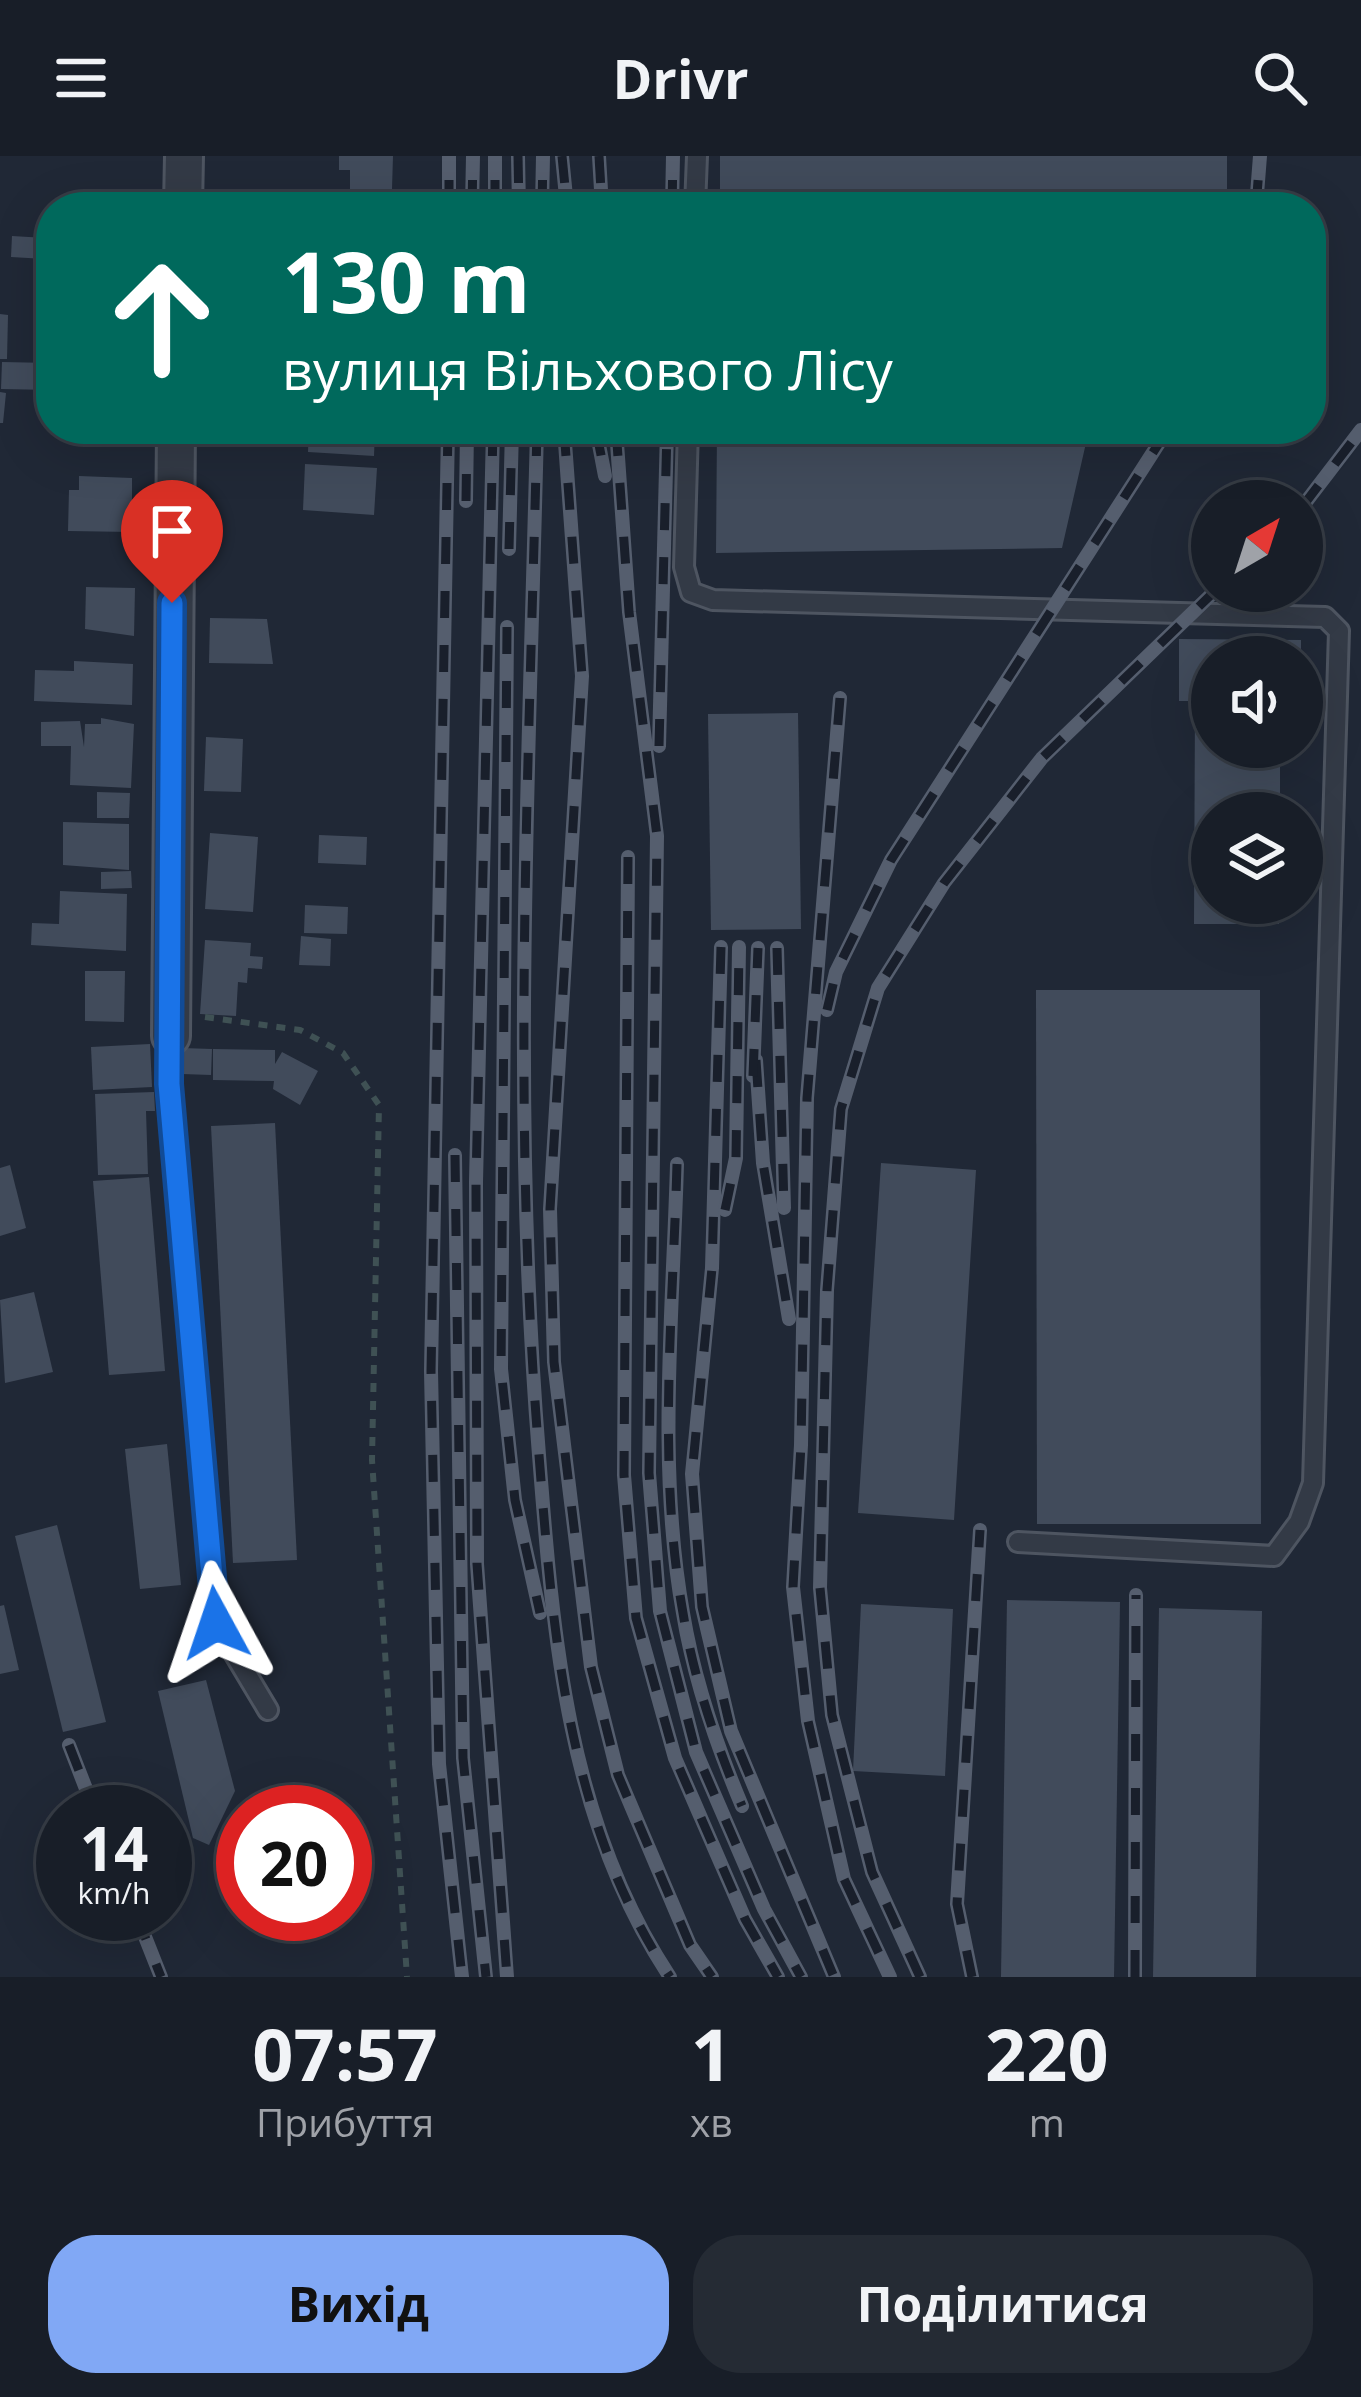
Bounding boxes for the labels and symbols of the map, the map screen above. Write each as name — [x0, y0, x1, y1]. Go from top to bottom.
pin — [121, 480, 223, 603]
north arrow — [1191, 480, 1323, 612]
position arrow — [153, 1560, 279, 1686]
speed limit sign: 20 — [216, 1785, 372, 1941]

